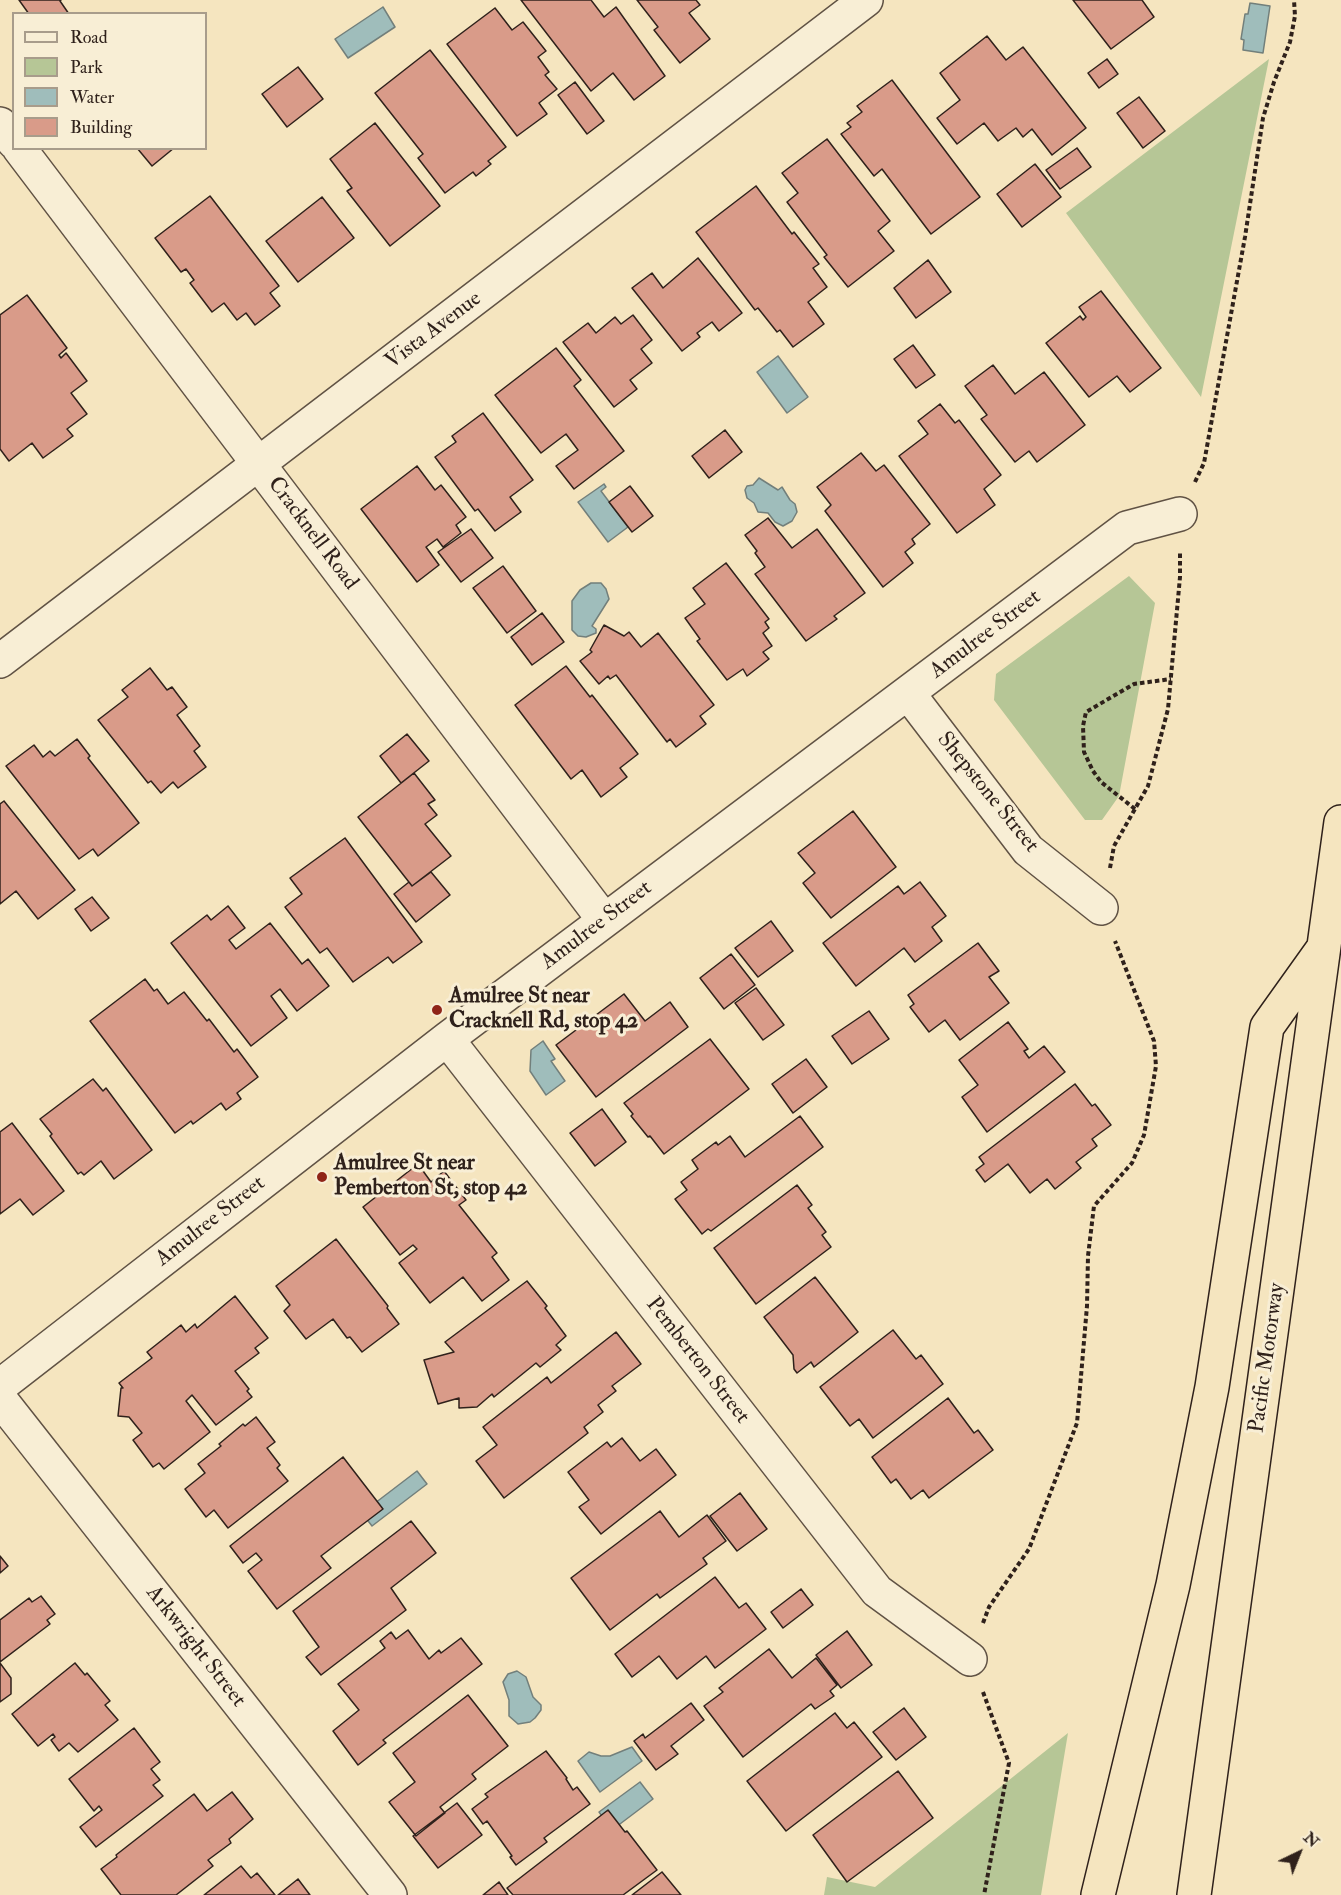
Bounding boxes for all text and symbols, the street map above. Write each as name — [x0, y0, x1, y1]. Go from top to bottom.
legend — [12, 12, 207, 150]
text: Road — [70, 26, 108, 49]
text: Park — [70, 56, 103, 79]
text: Water — [70, 86, 114, 109]
text: Building — [70, 116, 132, 139]
street label: Vista Avenue — [381, 286, 487, 376]
street label: Cracknell Road — [261, 472, 363, 596]
street label: Amulree Street — [925, 585, 1047, 685]
street label: Shepstone Street — [930, 727, 1044, 859]
street label: Amulree Street — [536, 876, 658, 976]
place label: Amulree St near Cracknell Rd, stop 42 — [449, 984, 638, 1036]
marker: Amulree St near Cracknell Rd, stop 42 — [430, 1003, 444, 1017]
place label: Amulree St near Pemberton St, stop 42 — [334, 1151, 527, 1202]
marker: Amulree St near Pemberton St, stop 42 — [315, 1170, 329, 1184]
street label: Amulree Street — [151, 1171, 271, 1273]
street label: Pacific Motorway — [1244, 1281, 1292, 1435]
street label: Pemberton Street — [639, 1292, 755, 1430]
street label: Arkwright Street — [139, 1581, 251, 1713]
north arrow — [1269, 1823, 1329, 1883]
text: N — [1299, 1828, 1323, 1852]

